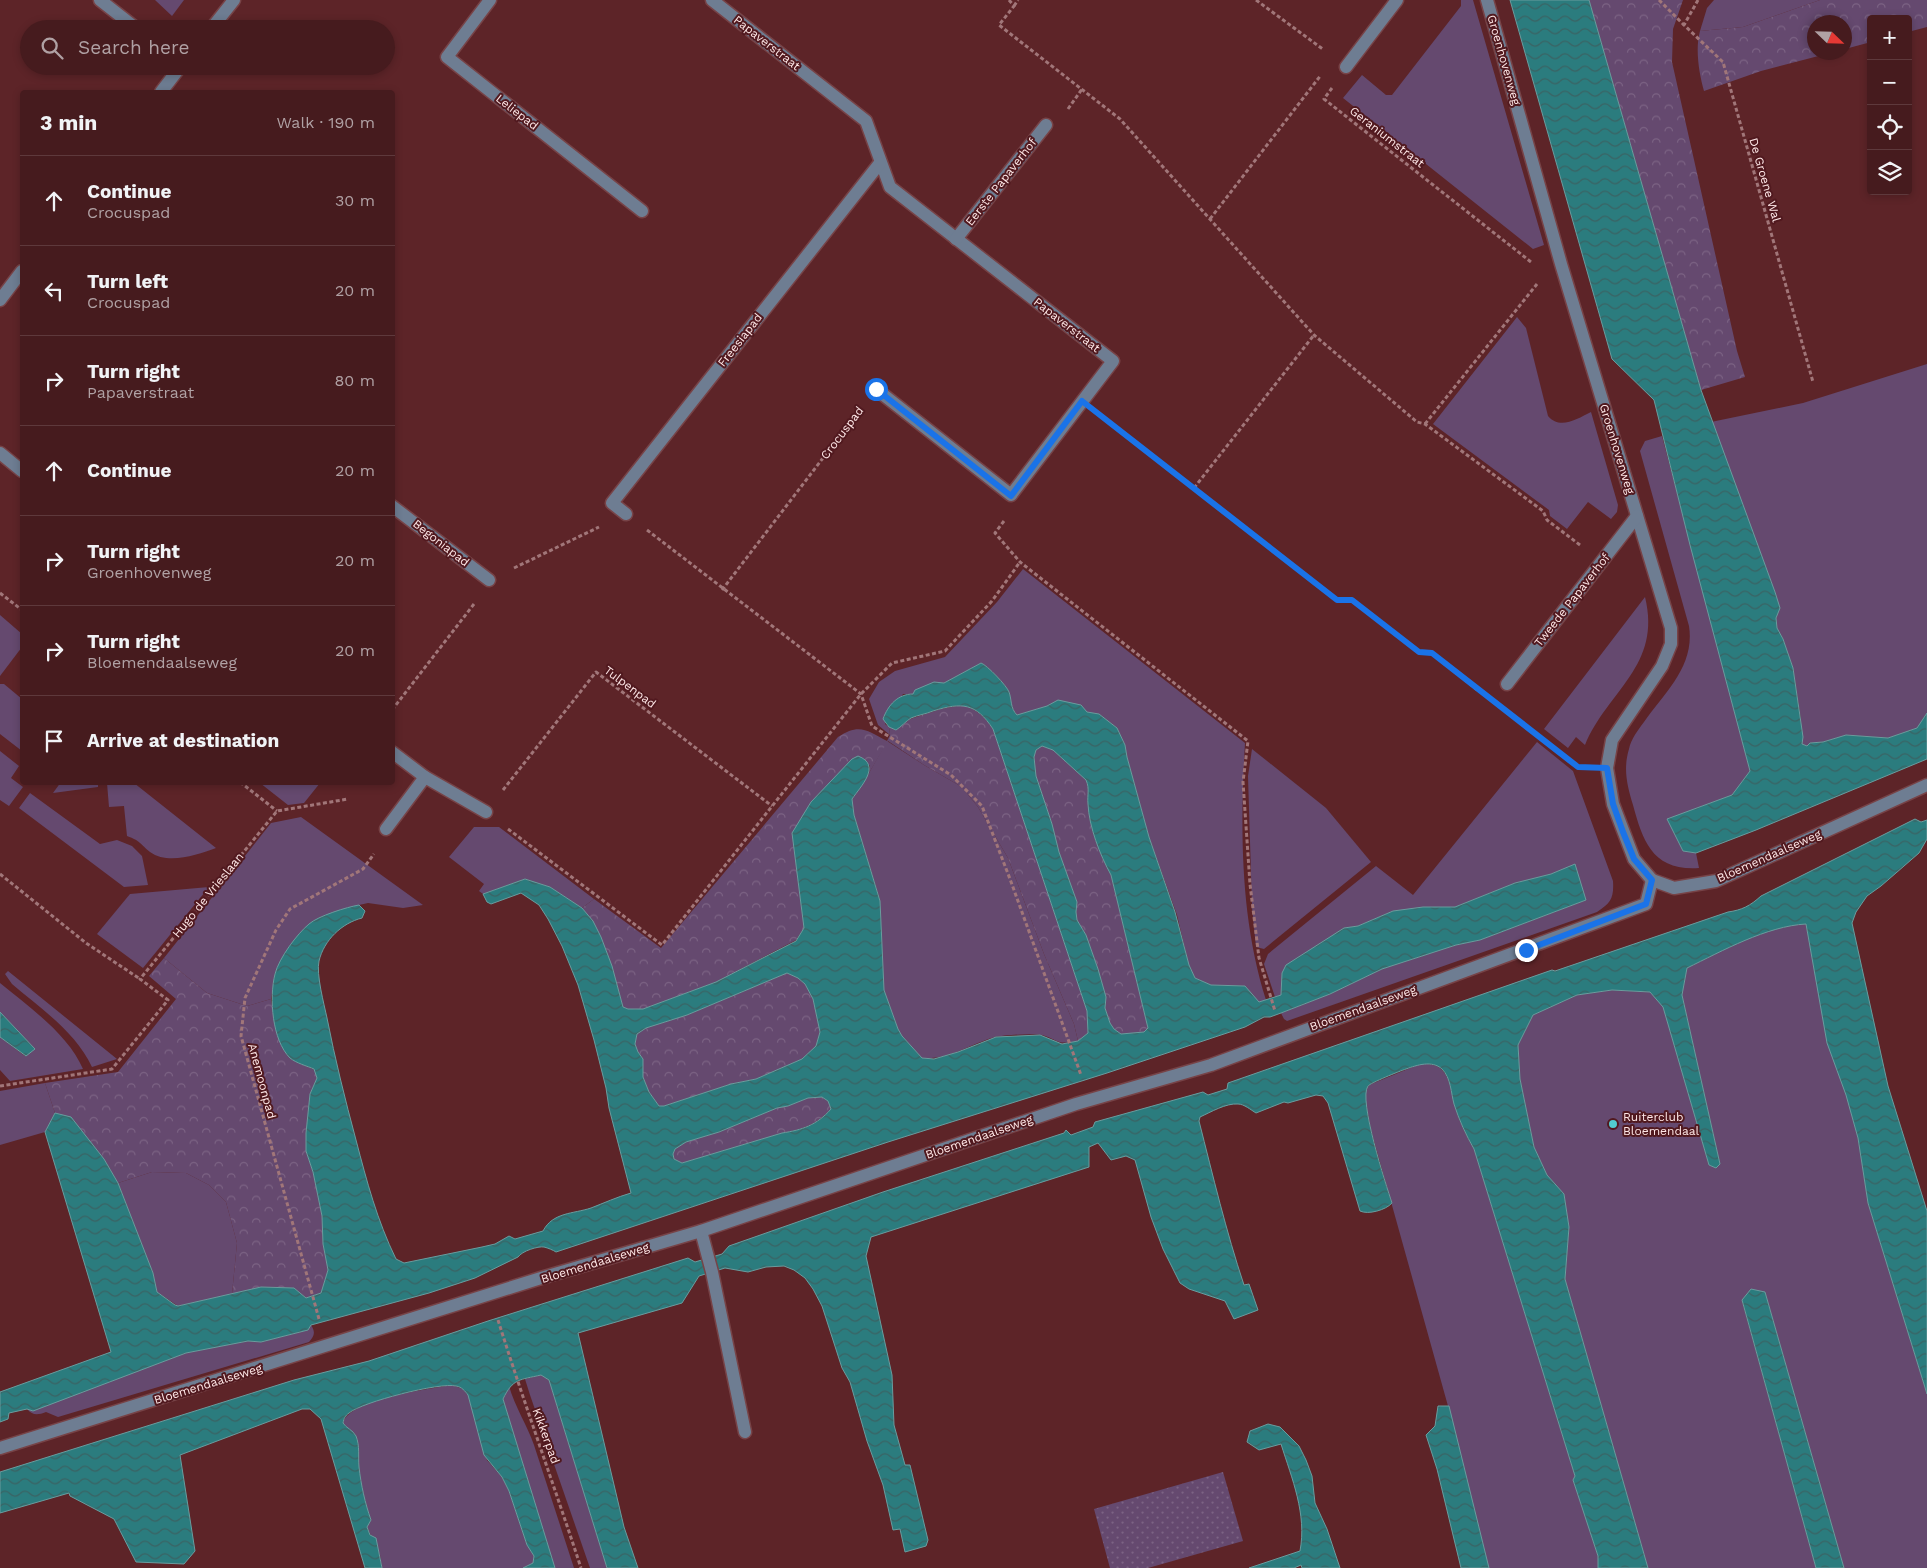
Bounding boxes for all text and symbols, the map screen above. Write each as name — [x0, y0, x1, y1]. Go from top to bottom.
street label: Papaverstraat — [731, 13, 803, 73]
street label: Groenhovenweg — [1484, 13, 1524, 107]
north arrow — [1807, 15, 1852, 60]
map controls — [1867, 15, 1912, 195]
button: + — [1867, 15, 1912, 60]
search box — [20, 20, 395, 75]
icon: search — [38, 34, 66, 62]
text: Search here — [78, 36, 189, 59]
button: − — [1867, 60, 1912, 105]
street label: Leliepad — [493, 91, 541, 133]
street label: Geraniumstraat — [1347, 103, 1427, 171]
button: locate — [1867, 105, 1912, 150]
text: 3 min — [40, 110, 97, 135]
text: Walk · 190 m — [277, 113, 375, 132]
street label: Eerste Papaverhof — [963, 135, 1040, 228]
street label: De Groene Wal — [1746, 136, 1784, 224]
button: layers — [1867, 150, 1912, 195]
text: Continue — [87, 180, 171, 203]
icon: ahead — [40, 187, 68, 215]
text: 30 m — [335, 191, 375, 210]
text: Crocuspad — [87, 203, 170, 222]
text: Turn left — [87, 270, 168, 293]
icon: left — [40, 277, 68, 305]
text: 20 m — [335, 281, 375, 300]
text: Crocuspad — [87, 293, 170, 312]
street label: Papaverstraat — [1031, 295, 1103, 355]
street label: Freesiapad — [715, 311, 765, 369]
text: Turn right — [87, 360, 180, 383]
icon: right — [40, 367, 68, 395]
text: 80 m — [334, 371, 375, 390]
route start — [865, 378, 888, 401]
text: Papaverstraat — [87, 383, 194, 402]
street label: Groenhovenweg — [1597, 402, 1638, 496]
street label: Crocuspad — [818, 404, 866, 462]
icon: ahead — [40, 457, 68, 485]
text: Continue — [87, 459, 171, 482]
text: 20 m — [335, 461, 375, 480]
street label: Begoniapad — [410, 517, 472, 569]
text: Turn right — [87, 540, 180, 563]
icon: right — [40, 547, 68, 575]
street label: Tweede Papaverhof — [1531, 550, 1613, 649]
text: 20 m — [335, 551, 375, 570]
text: Groenhovenweg — [87, 563, 211, 582]
text: Turn right — [87, 630, 180, 653]
icon: right — [40, 637, 68, 665]
text: 20 m — [335, 641, 375, 660]
text: Bloemendaalseweg — [87, 653, 237, 672]
street label: Tulpenpad — [601, 663, 659, 711]
icon: arrive — [40, 727, 68, 755]
text: Arrive at destination — [87, 729, 279, 752]
street label: Bloemendaalseweg — [1715, 826, 1824, 885]
street label: Hugo de Vrieslaan — [169, 850, 247, 940]
route end — [1515, 939, 1538, 962]
street label: Bloemendaalseweg — [1308, 982, 1419, 1034]
street label: Anemoonpad — [245, 1042, 279, 1120]
place label: Ruiterclub Bloemendaal — [1623, 1110, 1700, 1138]
street label: Bloemendaalseweg — [924, 1112, 1035, 1162]
marker: Ruiterclub Bloemendaal — [1607, 1118, 1619, 1130]
street label: Bloemendaalseweg — [539, 1240, 651, 1286]
street label: Bloemendaalseweg — [152, 1361, 264, 1407]
street label: Kikkerpad — [529, 1406, 563, 1466]

